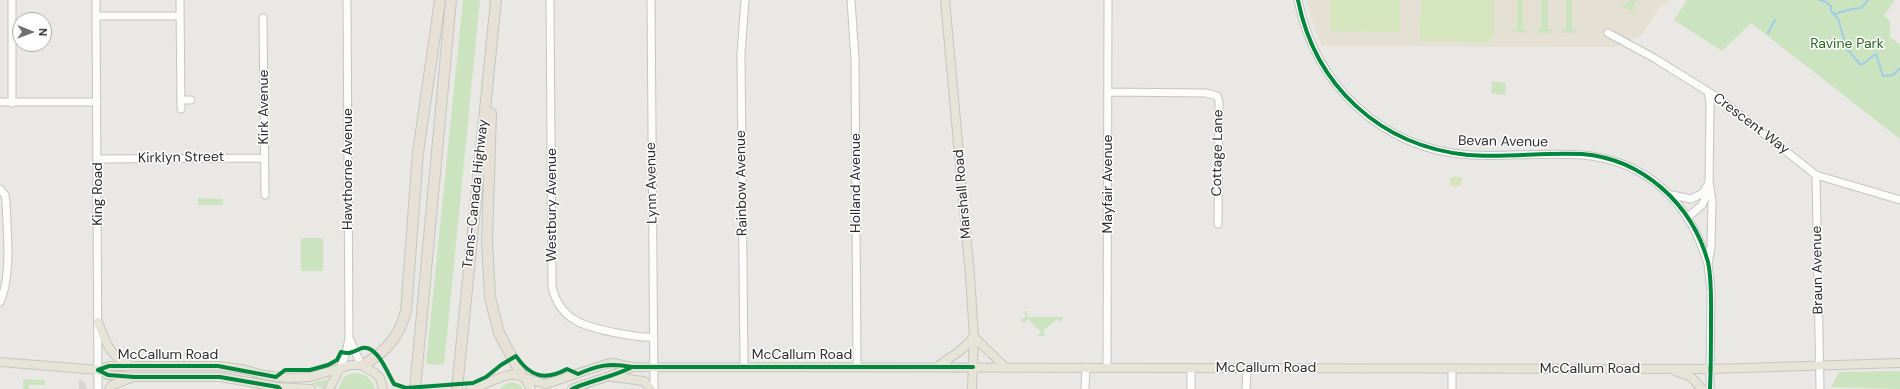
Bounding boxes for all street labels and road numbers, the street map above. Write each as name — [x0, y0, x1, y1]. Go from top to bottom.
street label: Kirk Avenue — [256, 69, 272, 145]
street label: Crescent Way — [1710, 90, 1792, 158]
street label: Hawthorne Avenue — [340, 108, 356, 230]
street label: Cottage Lane — [1209, 109, 1227, 197]
street label: Trans-Canada Highway — [460, 118, 492, 270]
street label: Rainbow Avenue — [733, 130, 751, 236]
street label: Holland Avenue — [848, 133, 864, 233]
street label: Bevan Avenue — [1458, 133, 1548, 151]
street label: Mayfair Avenue — [1100, 135, 1116, 233]
street label: Lynn Avenue — [643, 142, 661, 224]
street label: Westbury Avenue — [544, 148, 560, 262]
street label: Kirklyn Street — [138, 149, 224, 167]
street label: Marshall Road — [951, 149, 975, 239]
street label: King Road — [90, 162, 106, 226]
street label: Braun Avenue — [1809, 226, 1827, 314]
street label: McCallum Road — [118, 347, 218, 363]
street label: McCallum Road — [752, 347, 852, 363]
street label: McCallum Road — [1216, 360, 1316, 376]
street label: McCallum Road — [1540, 361, 1640, 377]

